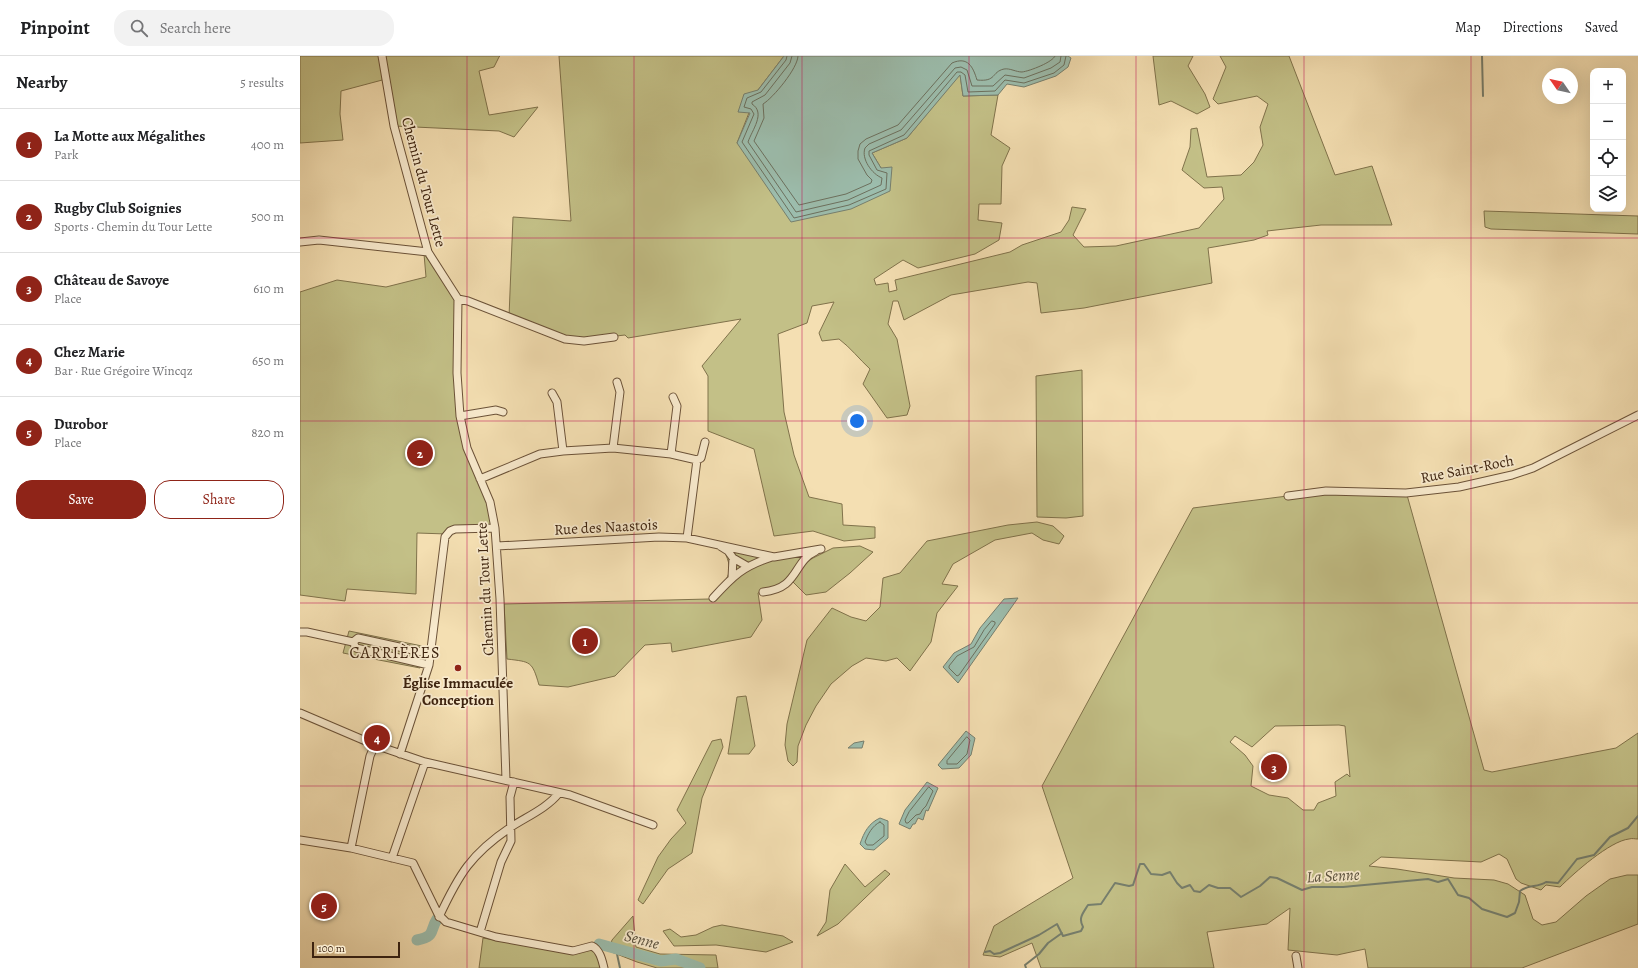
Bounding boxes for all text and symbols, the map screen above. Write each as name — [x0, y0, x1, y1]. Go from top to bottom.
search box — [114, 10, 394, 46]
text: Pinpoint — [20, 15, 90, 41]
icon: search — [128, 17, 150, 39]
text: Search here — [160, 18, 231, 38]
text: Map — [1455, 18, 1481, 37]
text: Directions — [1503, 18, 1563, 37]
text: Saved — [1585, 18, 1618, 37]
north arrow — [1542, 68, 1578, 104]
map controls — [1590, 68, 1626, 212]
button: + — [1590, 68, 1626, 104]
text: Nearby — [16, 71, 67, 94]
text: 5 results — [240, 74, 284, 91]
button: − — [1590, 104, 1626, 140]
street label: Chemin du Tour Lette — [397, 115, 451, 249]
text: La Motte aux Mégalithes — [54, 126, 205, 146]
text: 1 — [27, 136, 31, 153]
text: 400 m — [251, 136, 284, 153]
button: locate — [1590, 140, 1626, 176]
text: Park — [54, 146, 78, 163]
button: layers — [1590, 176, 1626, 212]
text: Rugby Club Soignies — [54, 198, 182, 218]
text: 2 — [26, 208, 32, 225]
text: 500 m — [251, 208, 284, 225]
text: Sports · Chemin du Tour Lette — [54, 218, 212, 235]
text: Château de Savoye — [54, 270, 169, 290]
text: 3 — [26, 280, 32, 297]
text: 610 m — [253, 280, 284, 297]
text: Place — [54, 290, 82, 307]
text: Chez Marie — [54, 342, 125, 362]
text: 4 — [26, 352, 32, 369]
text: 650 m — [252, 352, 284, 369]
text: Bar · Rue Grégoire Wincqz — [54, 362, 193, 379]
your location — [847, 411, 867, 431]
text: Durobor — [54, 414, 108, 434]
text: 5 — [26, 424, 32, 441]
text: 820 m — [251, 424, 284, 441]
text: Place — [54, 434, 82, 451]
pin: 2 — [407, 438, 433, 468]
street label: Rue Saint-Roch — [1419, 450, 1515, 488]
button: Save — [16, 480, 146, 519]
button: Share — [154, 480, 284, 519]
street label: Rue des Naastois — [554, 514, 658, 540]
street label: Chemin du Tour Lette — [472, 521, 498, 656]
pin: 1 — [572, 626, 598, 656]
district label: CARRIÈRES — [350, 642, 440, 664]
marker: Église Immaculée Conception — [453, 663, 463, 673]
place label: Église Immaculée Conception — [403, 673, 513, 710]
pin: 4 — [364, 723, 390, 753]
pin: 3 — [1261, 752, 1287, 782]
water label: La Senne — [1306, 864, 1360, 888]
pin: 5 — [311, 891, 337, 921]
water label: Senne — [622, 925, 662, 955]
scale bar — [312, 940, 400, 959]
text: 100 m — [318, 941, 345, 956]

